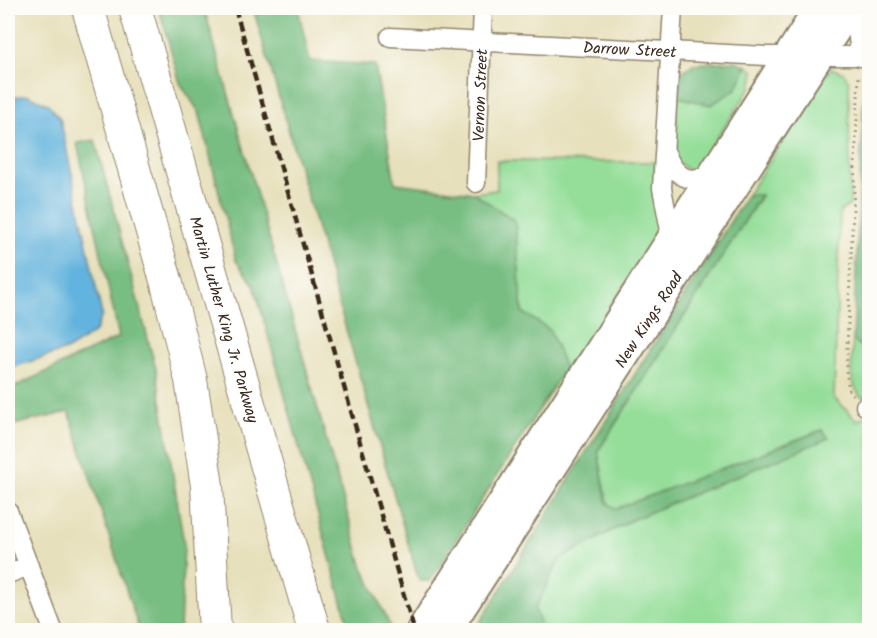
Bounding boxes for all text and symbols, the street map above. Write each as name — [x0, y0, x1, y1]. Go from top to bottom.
street label: Darrow Street — [582, 36, 678, 65]
street label: Vernon Street — [467, 48, 495, 142]
street label: Martin Luther King Jr. Parkway — [182, 213, 265, 427]
street label: New Kings Road — [609, 266, 690, 373]

